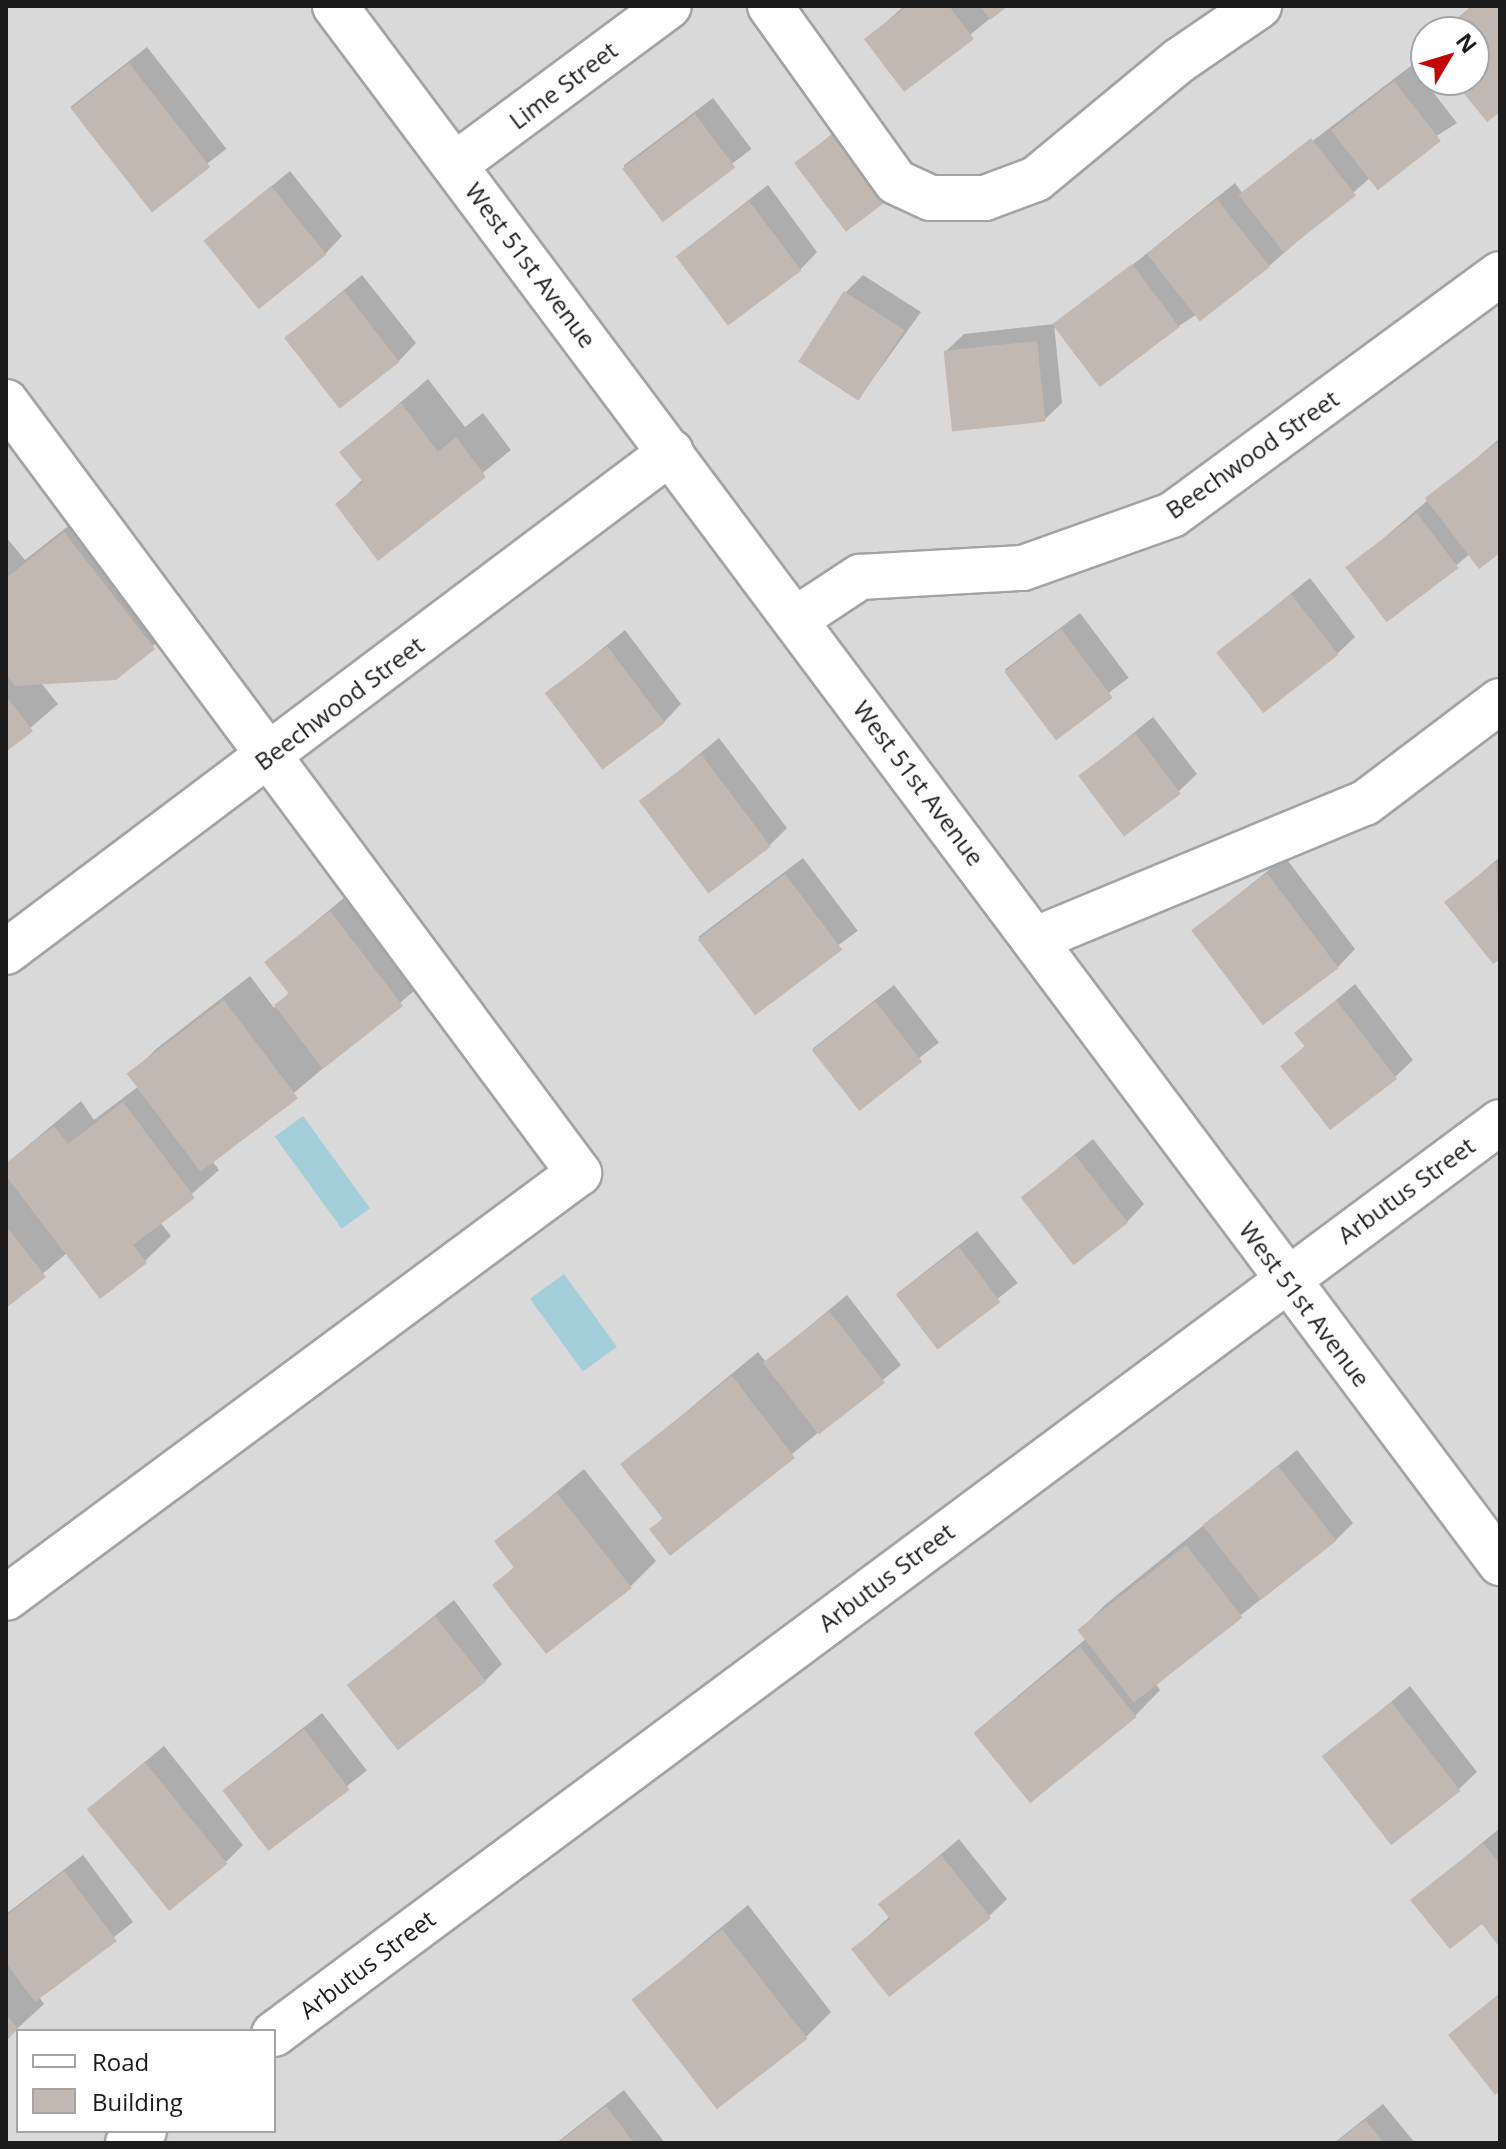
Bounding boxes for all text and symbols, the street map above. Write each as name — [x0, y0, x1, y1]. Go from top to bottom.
north arrow — [1410, 16, 1490, 96]
text: N — [1450, 26, 1485, 59]
street label: Lime Street — [503, 35, 623, 135]
street label: West 51st Avenue — [460, 177, 602, 353]
street label: Beechwood Street — [1160, 384, 1344, 524]
street label: Beechwood Street — [249, 630, 429, 776]
street label: West 51st Avenue — [848, 695, 990, 871]
street label: Arbutus Street — [1332, 1131, 1480, 1249]
street label: West 51st Avenue — [1234, 1216, 1376, 1392]
street label: Arbutus Street — [812, 1517, 960, 1637]
street label: Arbutus Street — [293, 1904, 441, 2024]
legend — [16, 2029, 276, 2133]
text: Road — [92, 2045, 149, 2078]
text: Building — [92, 2085, 183, 2118]

